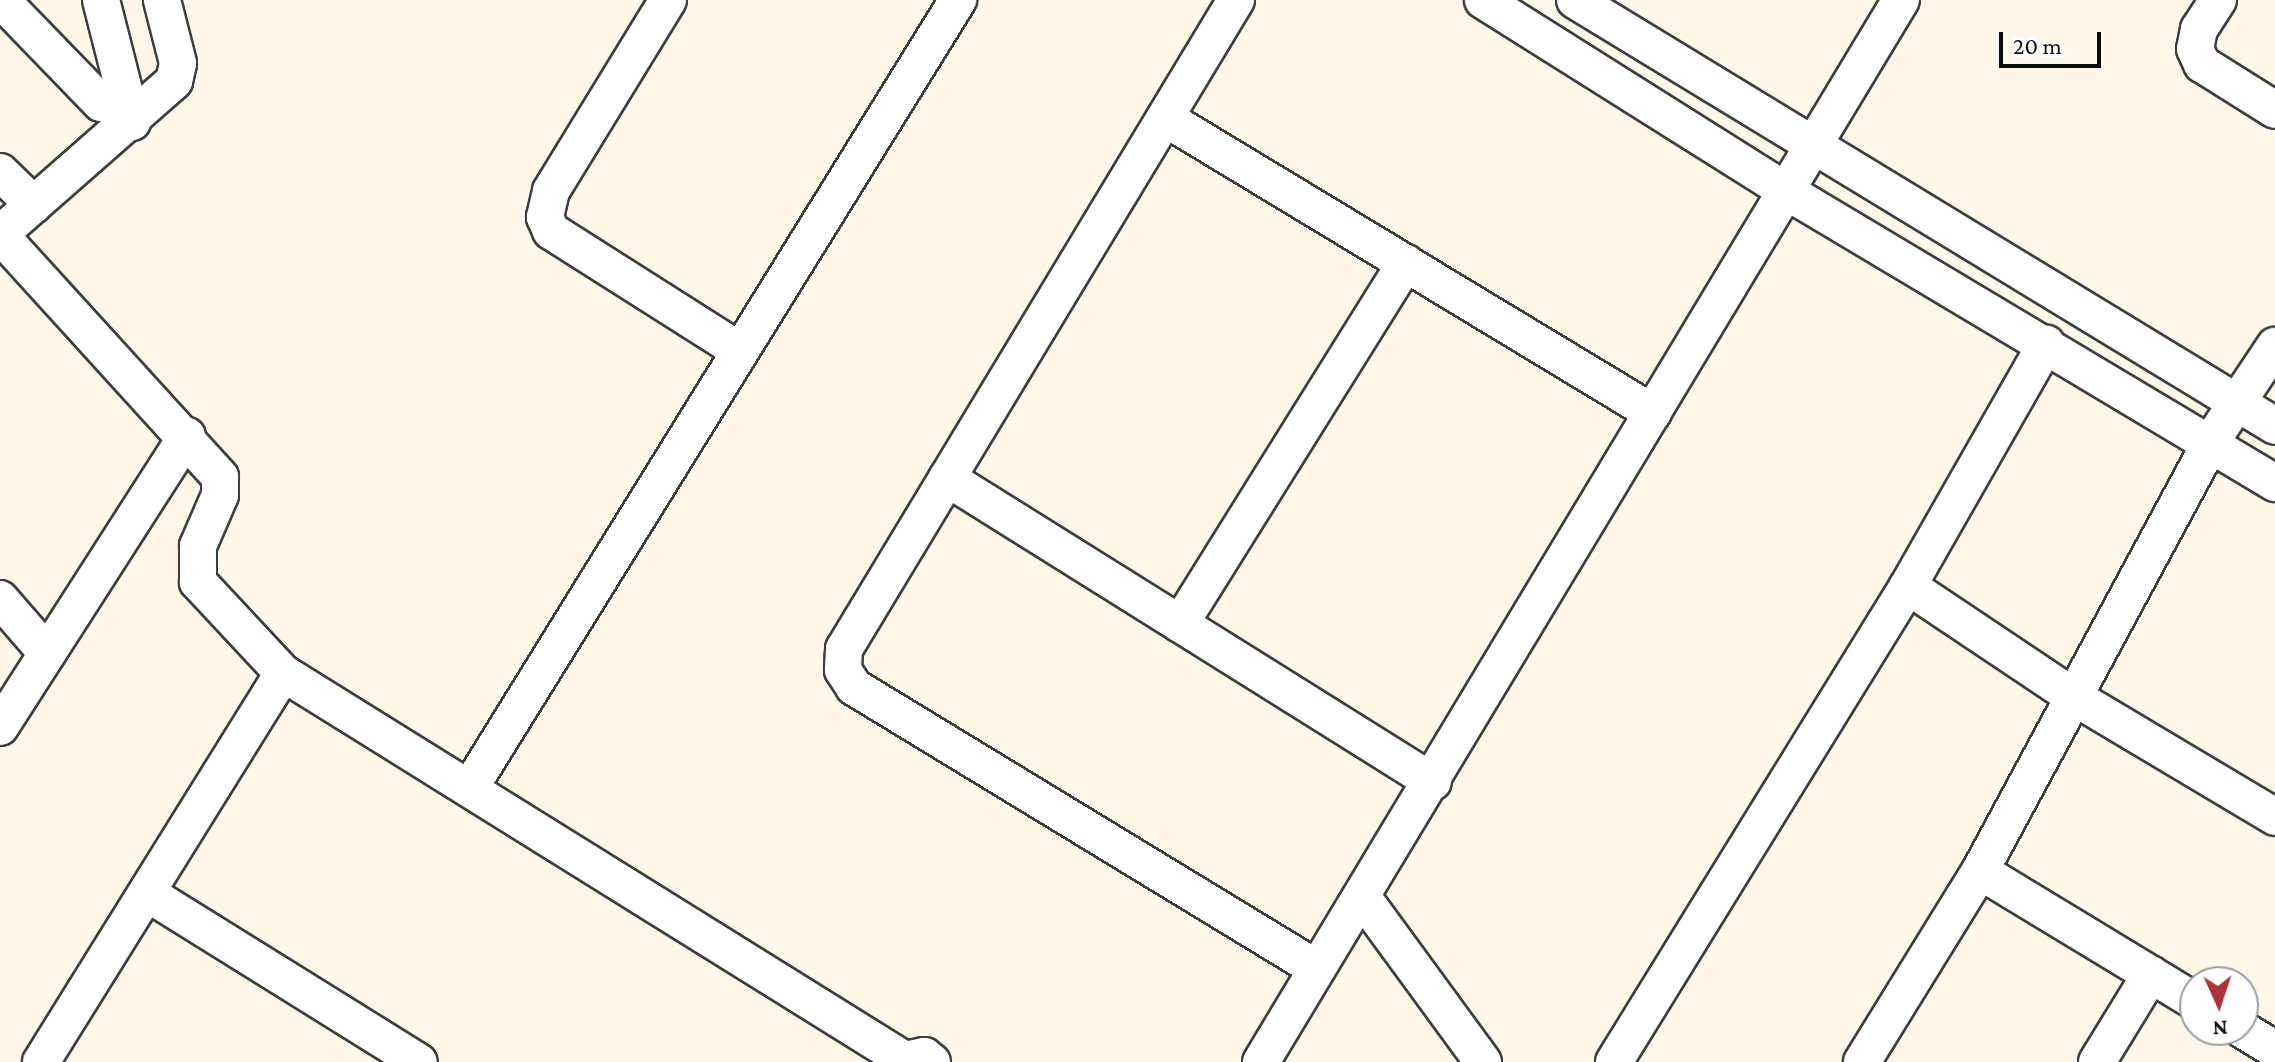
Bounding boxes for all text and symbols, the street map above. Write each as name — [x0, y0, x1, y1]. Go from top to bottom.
scale bar — [2003, 16, 2105, 66]
text: 20 m — [2013, 32, 2062, 59]
north arrow — [2179, 966, 2259, 1046]
text: N — [2212, 1016, 2228, 1041]

